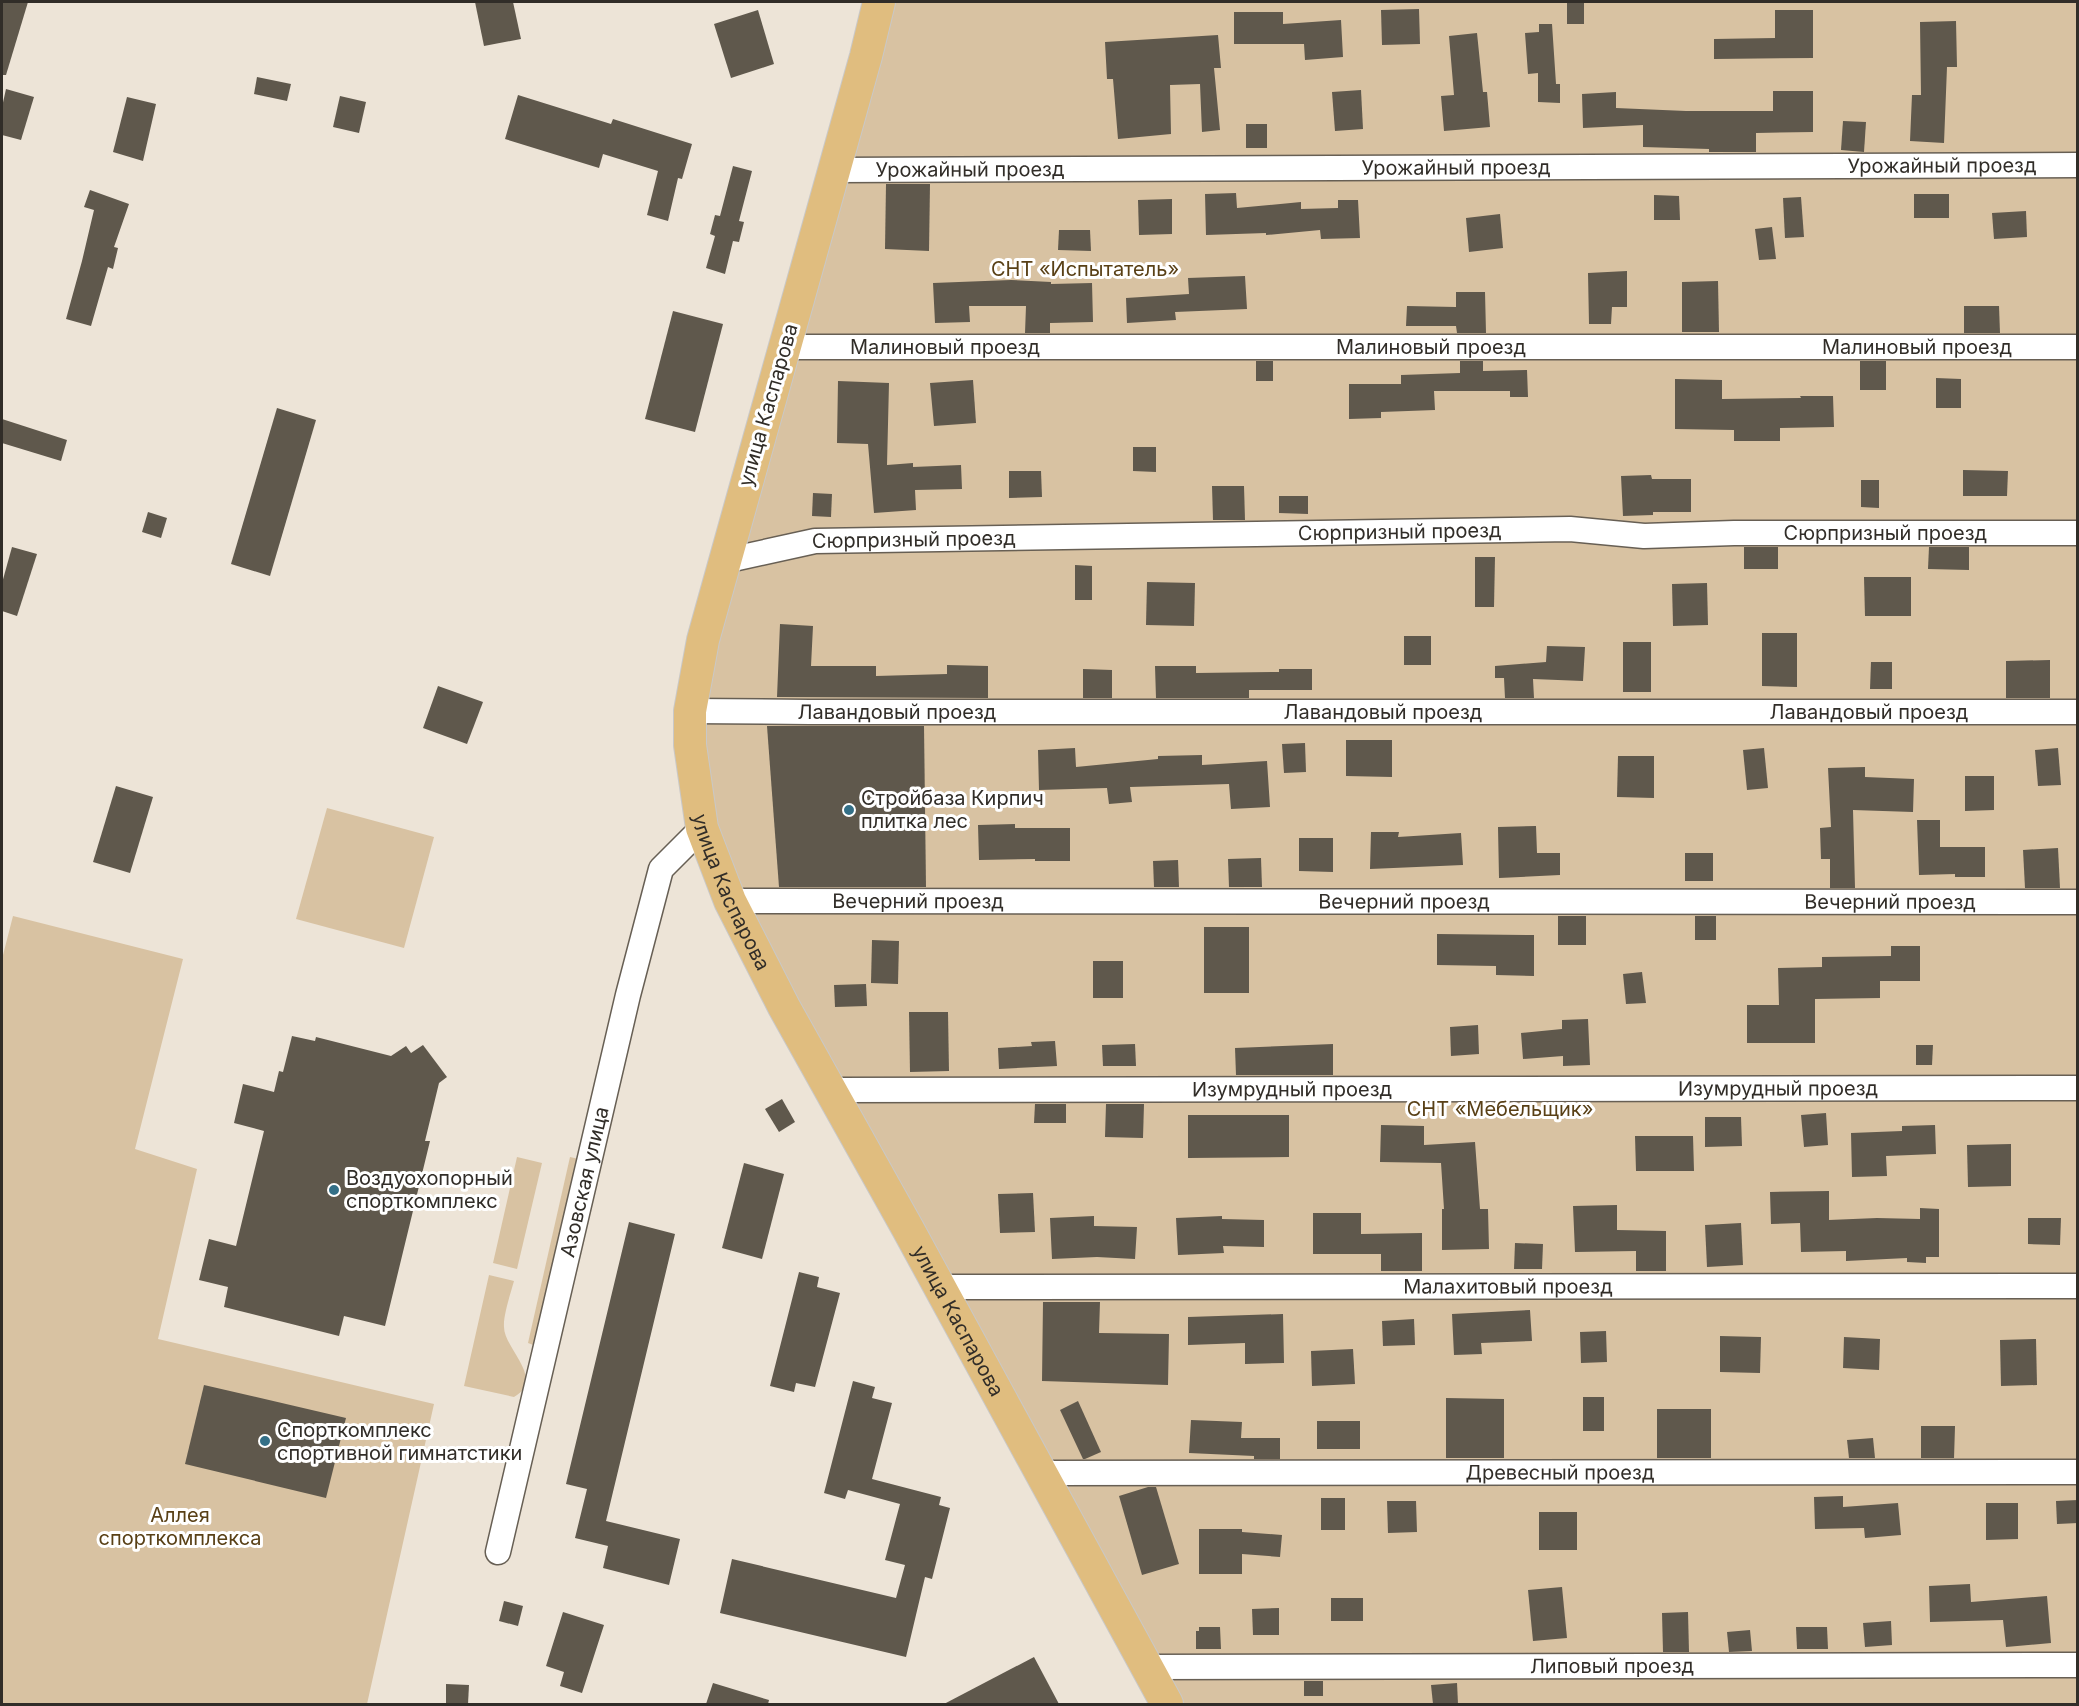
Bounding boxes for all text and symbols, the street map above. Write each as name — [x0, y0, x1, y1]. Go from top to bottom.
street label: Урожайный проезд — [1847, 153, 2037, 178]
street label: Урожайный проезд — [1361, 155, 1551, 180]
street label: Урожайный проезд — [875, 157, 1065, 182]
park label: СНТ «Испытатель» — [991, 257, 1179, 281]
street label: улица Каспарова — [733, 321, 803, 489]
street label: Малиновый проезд — [850, 335, 1040, 359]
street label: Малиновый проезд — [1336, 335, 1526, 359]
street label: Малиновый проезд — [1822, 335, 2012, 359]
street label: Сюрпризный проезд — [1298, 518, 1502, 545]
street label: Сюрпризный проезд — [1784, 521, 1987, 545]
street label: Сюрпризный проезд — [812, 526, 1016, 553]
street label: Лавандовый проезд — [798, 700, 996, 724]
street label: Лавандовый проезд — [1284, 700, 1482, 724]
street label: Лавандовый проезд — [1770, 700, 1968, 724]
place label: Стройбаза Кирпич плитка лес — [861, 786, 1044, 833]
marker: Стройбаза Кирпич плитка лес — [842, 803, 856, 817]
street label: улица Каспарова — [688, 812, 775, 974]
street label: Вечерний проезд — [832, 889, 1004, 913]
street label: Вечерний проезд — [1318, 889, 1490, 914]
street label: Вечерний проезд — [1804, 890, 1976, 914]
street label: Изумрудный проезд — [1678, 1076, 1878, 1101]
street label: Изумрудный проезд — [1192, 1077, 1392, 1101]
park label: СНТ «Мебельщик» — [1407, 1097, 1593, 1121]
street label: Азовская улица — [555, 1104, 614, 1260]
place label: Воздуохопорный спорткомплекс — [346, 1166, 513, 1213]
marker: Воздуохопорный спорткомплекс — [327, 1183, 341, 1197]
street label: улица Каспарова — [907, 1241, 1009, 1401]
street label: Малахитовый проезд — [1403, 1274, 1613, 1299]
place label: Спорткомплекс спортивной гимнатстики — [277, 1418, 522, 1465]
marker: Спорткомплекс спортивной гимнатстики — [258, 1434, 272, 1448]
street label: Древесный проезд — [1466, 1460, 1654, 1485]
park label: Аллея спорткомплекса — [99, 1503, 262, 1550]
street label: Липовый проезд — [1530, 1654, 1694, 1678]

